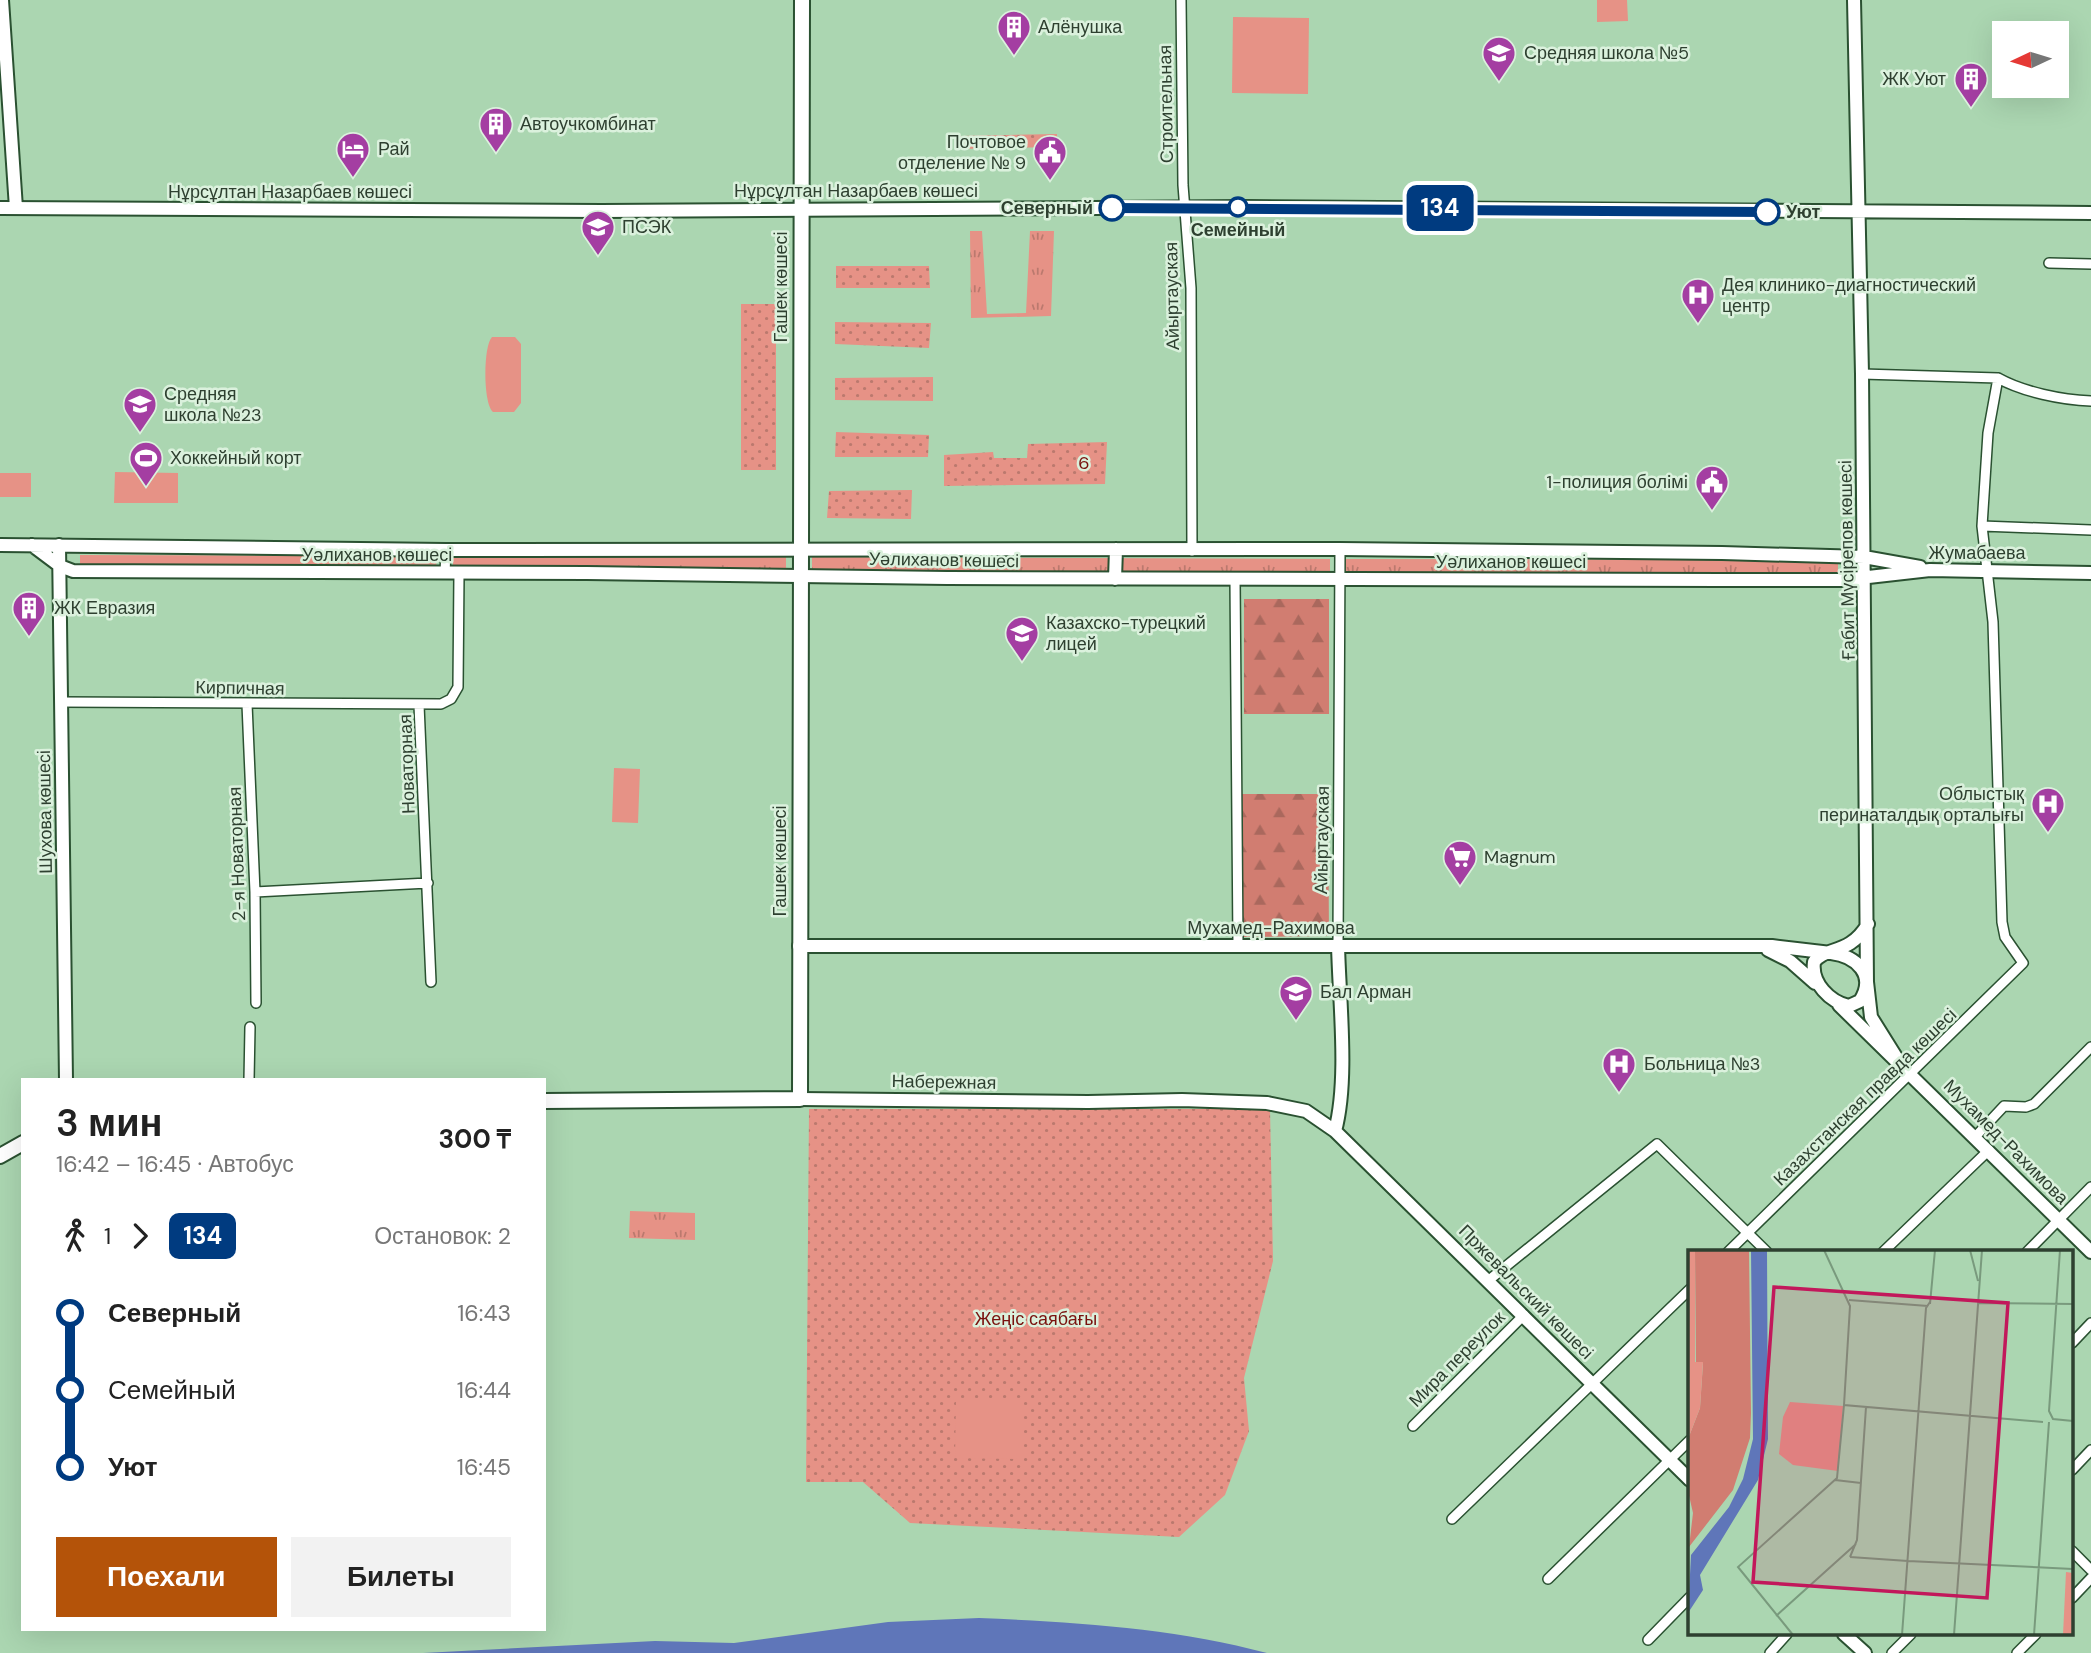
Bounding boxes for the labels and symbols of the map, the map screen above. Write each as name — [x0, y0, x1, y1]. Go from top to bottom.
building icon: Алёнушка — [995, 8, 1033, 57]
place label: Алёнушка — [1038, 15, 1123, 39]
north arrow — [1992, 21, 2068, 98]
school or university icon: Средняя школа №5 — [1480, 34, 1518, 83]
place label: Средняя школа №5 — [1524, 41, 1689, 65]
street label: Строительная — [1153, 45, 1179, 163]
building icon: ЖК Уют — [1952, 60, 1990, 109]
place label: ЖК Уют — [1882, 67, 1946, 91]
building icon: Автоучкомбинат — [477, 105, 515, 154]
place label: Автоучкомбинат — [520, 112, 656, 136]
hotel icon: Рай — [334, 130, 372, 179]
place label: Почтовое отделение № 9 — [898, 130, 1026, 175]
public building icon: Почтовое отделение № 9 — [1031, 133, 1069, 182]
place label: Рай — [378, 137, 409, 161]
street label: Нұрсұлтан Назарбаев көшесі — [734, 179, 978, 203]
street label: Нұрсұлтан Назарбаев көшесі — [168, 180, 412, 204]
line badge: 134 — [1400, 185, 1480, 231]
marker: Северный — [1099, 195, 1125, 221]
place label: Северный — [1001, 196, 1093, 220]
marker: Семейный — [1228, 197, 1248, 217]
marker: Уют — [1754, 199, 1780, 225]
place label: Уют — [1786, 200, 1820, 224]
school or university icon: ПСЭК — [579, 208, 617, 257]
place label: ПСЭК — [622, 215, 672, 239]
place label: Семейный — [1191, 218, 1285, 242]
street label: Гашек көшесі — [769, 231, 793, 343]
street label: Айыртауская — [1159, 242, 1185, 350]
place label: Дея клинико-диагностический центр — [1722, 273, 1976, 318]
hospital icon: Дея клинико-диагностический центр — [1679, 276, 1717, 325]
place label: Средняя школа №23 — [164, 382, 262, 427]
school or university icon: Средняя школа №23 — [121, 385, 159, 434]
sports icon: Хоккейный корт — [127, 439, 165, 488]
place label: Хоккейный корт — [170, 446, 302, 470]
park label: 6 — [1078, 451, 1090, 475]
street label: Ғабит Мүсірепов көшесі — [1833, 460, 1861, 661]
public building icon: 1-полиция болiмi — [1693, 463, 1731, 512]
place label: 1-полиция болiмi — [1546, 470, 1688, 494]
street label: Жумабаева — [1929, 541, 2026, 565]
street label: Уәлиханов көшесі — [302, 543, 452, 567]
street label: Уәлиханов көшесі — [869, 547, 1019, 573]
street label: Уәлиханов көшесі — [1436, 550, 1586, 574]
building icon: ЖК Евразия — [10, 589, 48, 638]
place label: ЖК Евразия — [54, 596, 155, 620]
place label: Казахско-турецкий лицей — [1046, 611, 1206, 656]
school or university icon: Казахско-турецкий лицей — [1003, 614, 1041, 663]
street label: Кирпичная — [195, 675, 285, 701]
street label: Новаторная — [393, 714, 421, 814]
street label: Шухова көшесі — [32, 750, 58, 874]
place label: Облыстық перинаталдық орталығы — [1819, 782, 2024, 827]
hospital icon: Облыстық перинаталдық орталығы — [2029, 785, 2067, 834]
street label: 2-я Новаторная — [223, 786, 251, 922]
street label: Айыртауская — [1309, 786, 1335, 894]
street label: Гашек көшесі — [768, 805, 792, 917]
supermarket icon: Magnum — [1441, 838, 1479, 887]
place label: Magnum — [1484, 845, 1556, 869]
street label: Мухамед-Рахимова — [1187, 916, 1356, 940]
school or university icon: Бал Арман — [1277, 973, 1315, 1022]
place label: Бал Арман — [1320, 980, 1411, 1004]
street label: Казахстанская правда көшесі — [1768, 1003, 1962, 1191]
hospital icon: Больница №3 — [1600, 1045, 1638, 1094]
place label: Больница №3 — [1644, 1052, 1760, 1076]
street label: Набережная — [891, 1069, 997, 1095]
street label: Мухамед-Рахимова — [1938, 1074, 2074, 1210]
street label: Пржевальский көшесі — [1453, 1219, 1599, 1365]
inset map — [1688, 1250, 2074, 1636]
street label: Мира переулок — [1404, 1306, 1510, 1412]
park label: Жеңіс саябағы — [975, 1307, 1097, 1331]

